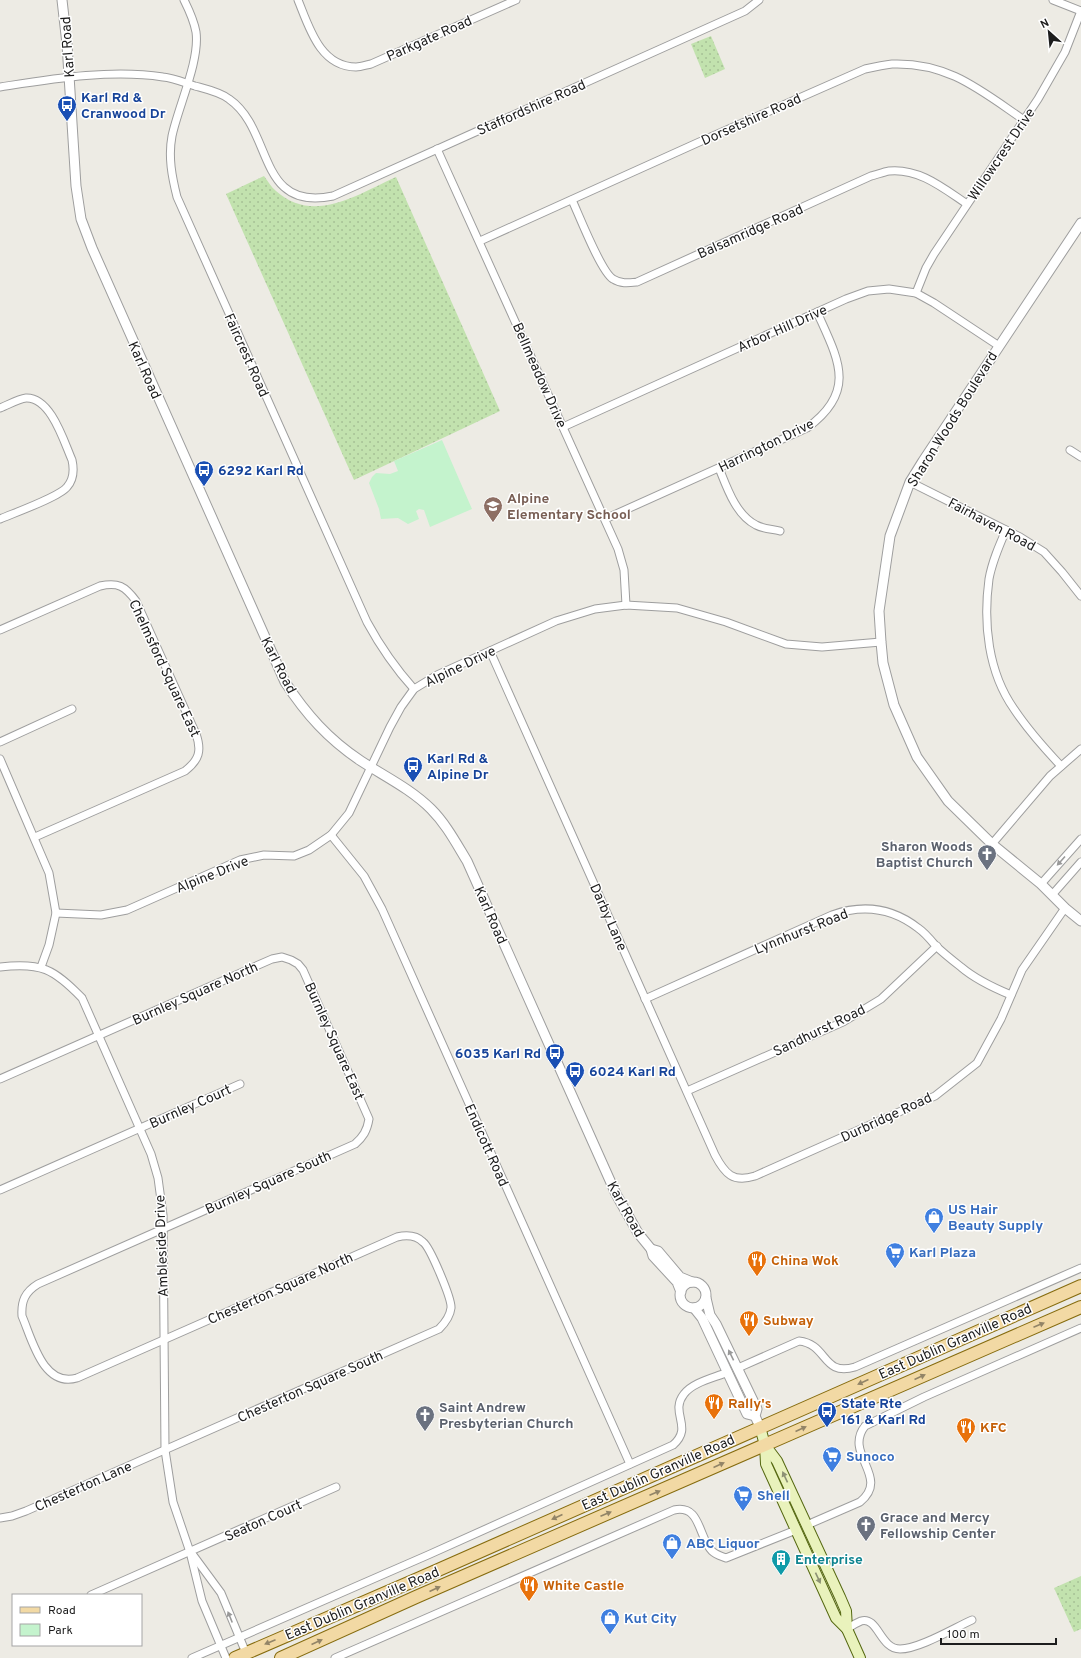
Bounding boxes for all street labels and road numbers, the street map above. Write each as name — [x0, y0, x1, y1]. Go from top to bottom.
street label: Parkgate Road — [384, 13, 475, 66]
street label: Karl Road — [58, 16, 79, 78]
street label: Staffordshire Road — [475, 77, 589, 140]
street label: Dorsetshire Road — [699, 91, 804, 150]
street label: Willowcrest Drive — [965, 105, 1039, 204]
street label: Balsamridge Road — [695, 201, 806, 263]
street label: Arbor Hill Drive — [735, 302, 830, 357]
street label: Faircrest Road — [220, 311, 272, 400]
street label: Bellmeadow Drive — [508, 320, 569, 431]
street label: Karl Road — [123, 339, 164, 402]
street label: Sharon Woods Boulevard — [905, 349, 1002, 491]
street label: Harrington Drive — [716, 416, 817, 477]
street label: Fairhaven Road — [945, 495, 1038, 556]
street label: Chelmsford Square East — [124, 597, 203, 740]
street label: Karl Road — [256, 635, 299, 697]
street label: Alpine Drive — [422, 643, 499, 692]
street label: Alpine Drive — [174, 853, 251, 898]
street label: Darby Lane — [585, 881, 630, 954]
street label: Karl Road — [469, 884, 510, 947]
street label: Lynnhurst Road — [752, 906, 851, 959]
street label: Burnley Square North — [130, 959, 261, 1030]
street label: Burnley Square East — [300, 980, 367, 1103]
street label: Sandhurst Road — [771, 1002, 869, 1061]
street label: Burnley Court — [147, 1082, 234, 1133]
street label: Durbridge Road — [838, 1090, 935, 1147]
street label: Endicott Road — [460, 1102, 511, 1190]
street label: Burnley Square South — [203, 1148, 334, 1219]
street label: Karl Road — [602, 1179, 647, 1241]
street label: Ambleside Drive — [152, 1195, 173, 1297]
street label: Chesterton Square North — [205, 1250, 356, 1329]
street label: East Dublin Granville Road — [876, 1301, 1035, 1384]
street label: Chesterton Square South — [235, 1348, 386, 1427]
street label: East Dublin Granville Road — [579, 1432, 738, 1515]
street label: Chesterton Lane — [32, 1458, 135, 1516]
street label: Seaton Court — [222, 1497, 305, 1546]
street label: East Dublin Granville Road — [283, 1564, 442, 1645]

